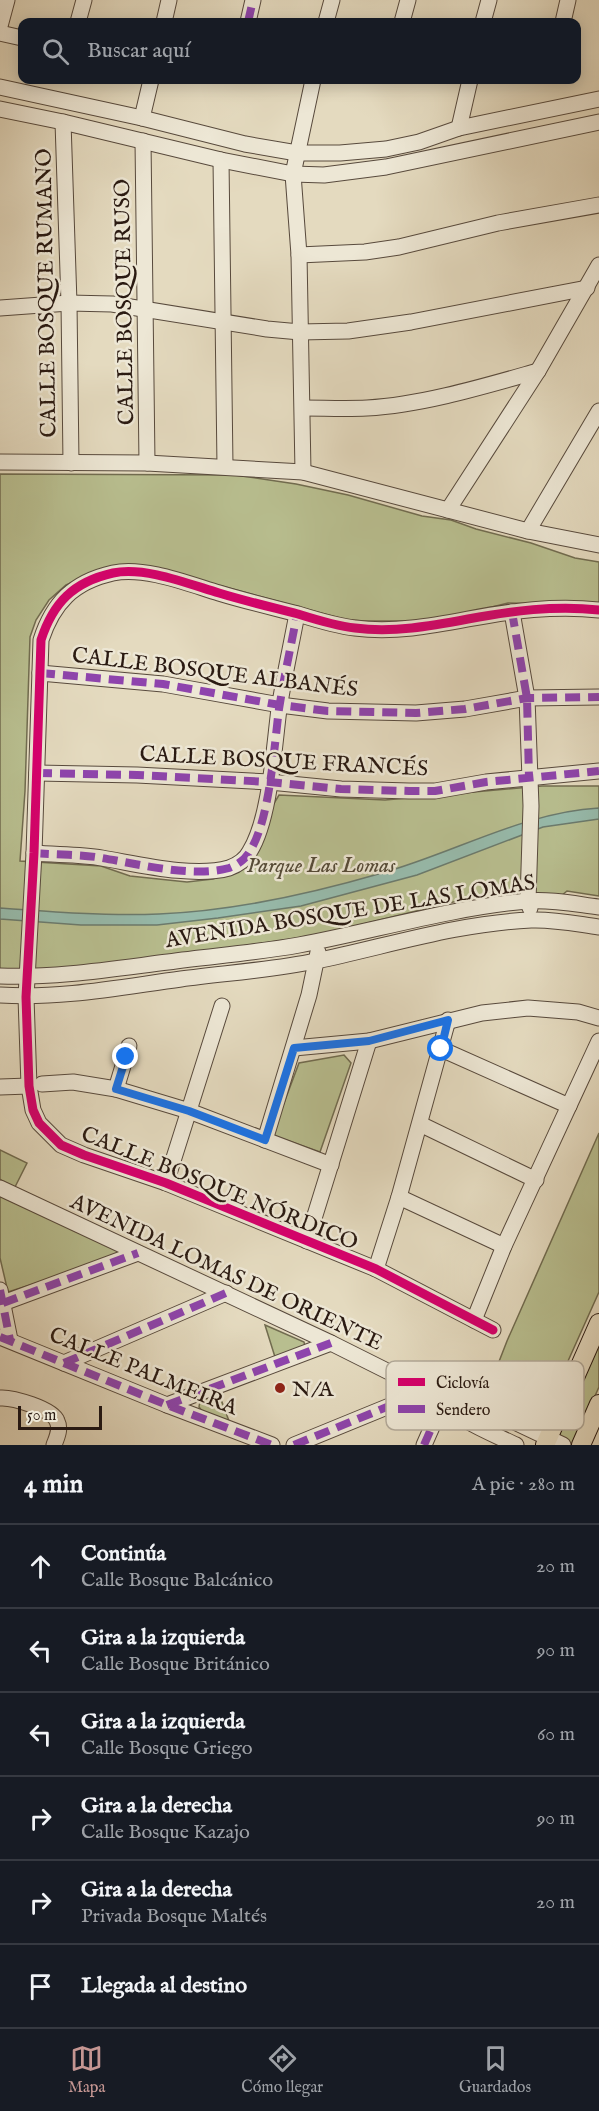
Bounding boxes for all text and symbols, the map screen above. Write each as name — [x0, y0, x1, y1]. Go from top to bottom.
search box — [18, 18, 581, 84]
icon: search — [39, 35, 72, 68]
text: Buscar aquí — [87, 37, 190, 65]
street label: CALLE BOSQUE RUMANO — [30, 148, 64, 438]
street label: CALLE BOSQUE RUSO — [109, 179, 141, 425]
street label: CALLE BOSQUE ALBANÉS — [70, 642, 359, 704]
street label: CALLE BOSQUE FRANCÉS — [139, 740, 429, 784]
park label: Parque Las Lomas — [247, 852, 396, 880]
street label: AVENIDA BOSQUE DE LAS LOMAS — [162, 869, 537, 955]
route start — [427, 1035, 453, 1061]
route end — [112, 1043, 138, 1069]
street label: CALLE BOSQUE NÓRDICO — [77, 1120, 362, 1257]
street label: AVENIDA LOMAS DE ORIENTE — [65, 1188, 387, 1358]
street label: CALLE PALMEIRA — [45, 1321, 243, 1423]
legend — [386, 1361, 584, 1430]
text: Ciclovía — [436, 1374, 490, 1394]
place label: N/A — [292, 1376, 335, 1404]
marker: N/A — [273, 1381, 287, 1395]
text: Sendero — [436, 1401, 491, 1421]
scale bar — [18, 1403, 102, 1430]
text: 50 m — [27, 1406, 56, 1426]
text: 4 min — [24, 1468, 83, 1501]
text: A pie · 280 m — [472, 1472, 575, 1497]
text: Continúa — [81, 1540, 166, 1568]
icon: ahead — [24, 1550, 57, 1583]
text: 20 m — [536, 1554, 575, 1579]
text: Calle Bosque Balcánico — [81, 1568, 273, 1593]
text: Gira a la izquierda — [81, 1624, 245, 1652]
icon: left — [24, 1634, 57, 1667]
text: 90 m — [537, 1638, 575, 1663]
text: Calle Bosque Británico — [81, 1652, 270, 1677]
text: Gira a la izquierda — [81, 1708, 245, 1736]
icon: left — [24, 1718, 57, 1751]
text: 60 m — [537, 1722, 575, 1747]
text: Calle Bosque Griego — [81, 1736, 252, 1761]
text: Gira a la derecha — [81, 1792, 232, 1820]
icon: right — [24, 1802, 57, 1835]
text: 90 m — [537, 1806, 575, 1831]
text: Calle Bosque Kazajo — [81, 1820, 250, 1845]
text: Gira a la derecha — [81, 1876, 232, 1904]
icon: right — [24, 1886, 57, 1919]
text: 20 m — [536, 1890, 575, 1915]
text: Privada Bosque Maltés — [81, 1904, 267, 1929]
icon: arrive — [24, 1970, 57, 2003]
text: Llegada al destino — [81, 1972, 247, 2000]
tab: Mapa — [68, 2042, 105, 2098]
tab: Cómo llegar — [241, 2042, 323, 2098]
tab: Guardados — [459, 2042, 531, 2098]

